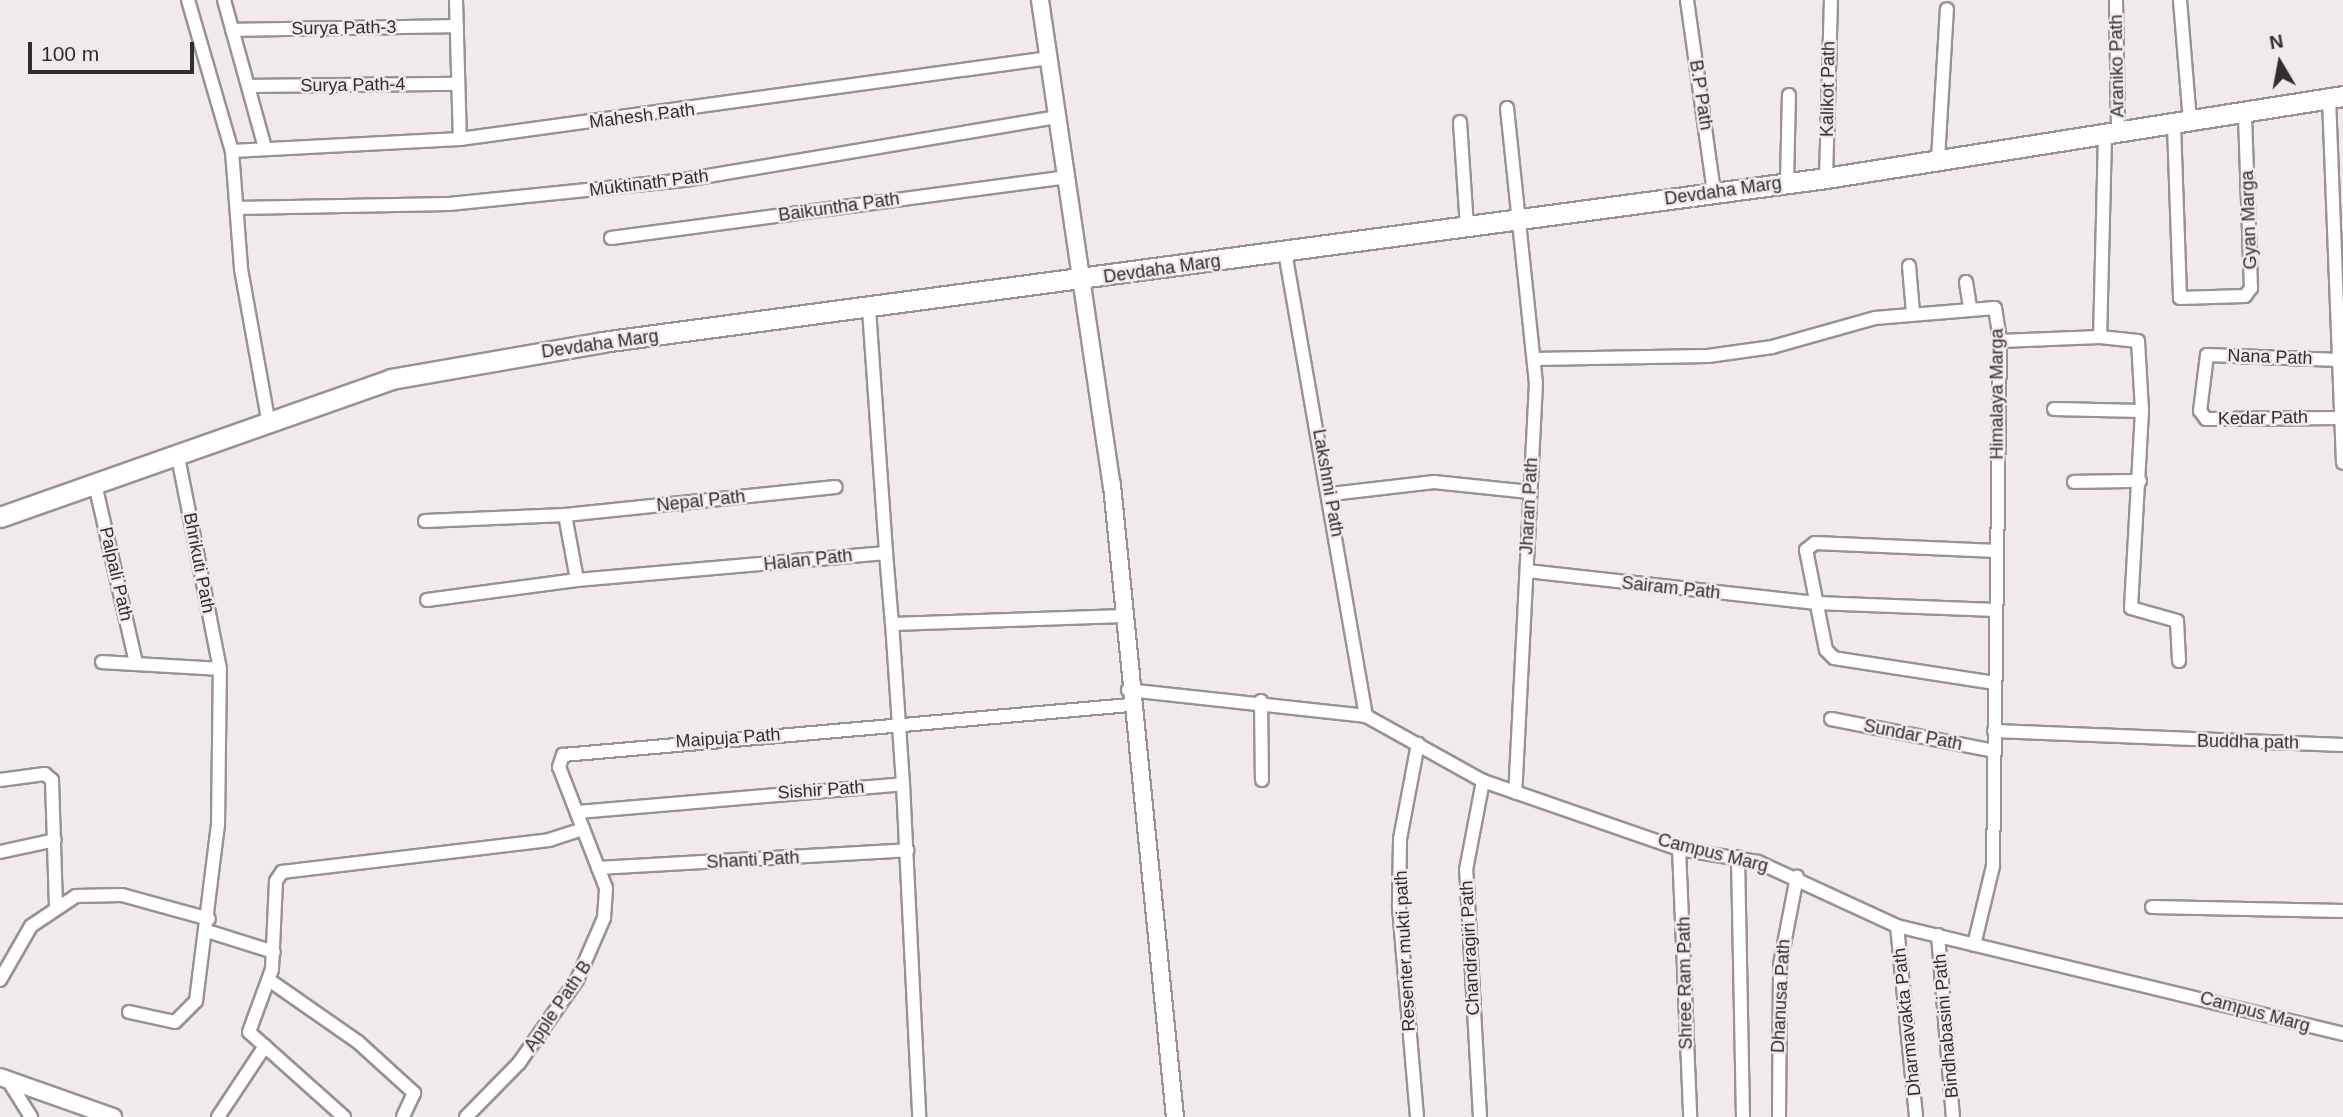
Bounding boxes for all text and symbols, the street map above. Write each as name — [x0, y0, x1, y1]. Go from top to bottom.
street label: Araniko Path — [2105, 14, 2129, 118]
street label: Surya Path-3 — [291, 16, 397, 40]
scale bar — [32, 28, 198, 72]
north arrow — [2245, 28, 2315, 98]
text: N — [2268, 30, 2285, 53]
street label: Kalikot Path — [1816, 41, 1840, 137]
text: 100 m — [41, 42, 99, 65]
street label: B.P Path — [1685, 58, 1717, 132]
street label: Surya Path-4 — [300, 73, 406, 97]
street label: Mahesh Path — [588, 99, 696, 133]
street label: Muktinath Path — [588, 165, 710, 201]
street label: Gyan Marga — [2236, 170, 2262, 270]
street label: Devdaha Marg — [1663, 172, 1783, 210]
street label: Baikuntha Path — [777, 188, 901, 226]
street label: Devdaha Marg — [1102, 250, 1222, 288]
street label: Devdaha Marg — [540, 325, 660, 363]
street label: Himalaya Marga — [1986, 328, 2008, 460]
street label: Nana Path — [2227, 345, 2313, 369]
street label: Kedar Path — [2218, 406, 2308, 430]
street label: Lakshmi Path — [1308, 427, 1348, 539]
street label: Jharan Path — [1516, 457, 1542, 555]
street label: Nepal Path — [656, 486, 746, 516]
street label: Bhrikuti Path — [179, 511, 219, 615]
street label: Palpali Path — [95, 525, 137, 623]
street label: Halan Path — [763, 545, 853, 575]
street label: Sairam Path — [1621, 572, 1721, 604]
street label: Sundar Path — [1862, 715, 1964, 755]
street label: Maipuja Path — [675, 724, 781, 752]
street label: Buddha path — [2197, 730, 2299, 754]
street label: Sishir Path — [777, 776, 865, 804]
street label: Campus Marg — [1656, 829, 1770, 877]
street label: Shanti Path — [706, 847, 800, 873]
street label: Resenter mukti path — [1390, 870, 1420, 1032]
street label: Chandragiri Path — [1456, 880, 1484, 1016]
street label: Shree Ram Path — [1673, 916, 1697, 1050]
street label: Dhanusa Path — [1767, 938, 1795, 1054]
street label: Dharmavakta Path — [1888, 947, 1926, 1097]
street label: Bindhabasini Path — [1929, 953, 1963, 1099]
street label: Apple Path B — [520, 956, 596, 1056]
street label: Campus Marg — [2198, 987, 2312, 1037]

